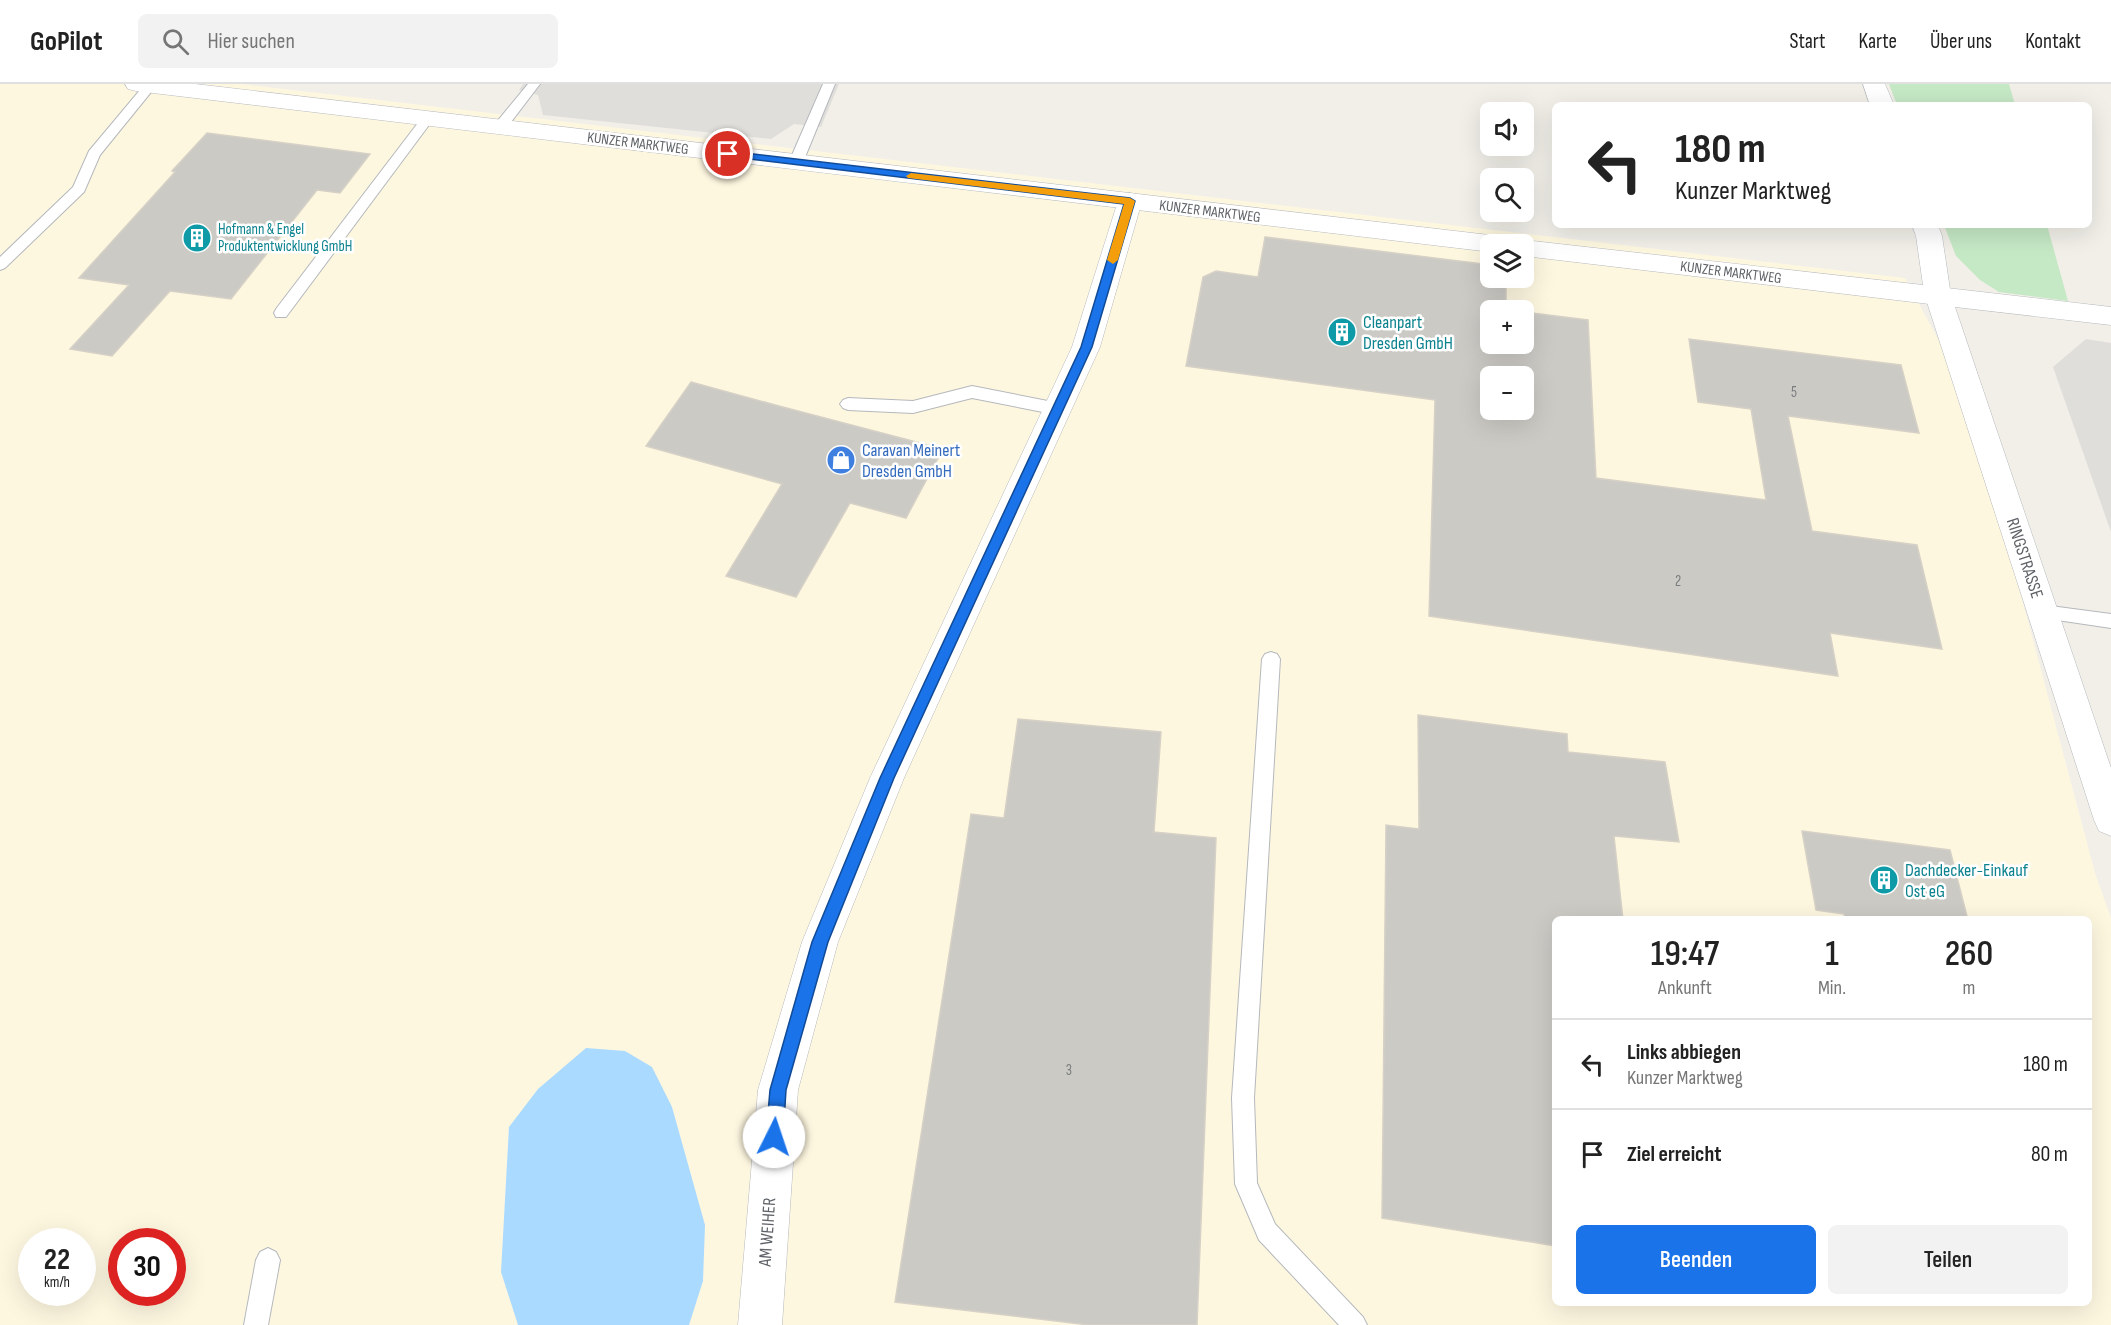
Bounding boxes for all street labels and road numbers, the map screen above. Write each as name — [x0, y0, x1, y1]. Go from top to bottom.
street label: KUNZER MARKTWEG — [586, 128, 690, 159]
street label: KUNZER MARKTWEG — [1158, 196, 1262, 227]
street label: KUNZER MARKTWEG — [1679, 257, 1783, 288]
street label: RINGSTRASSE — [2002, 515, 2047, 601]
street label: AM WEIHER — [755, 1197, 780, 1268]

